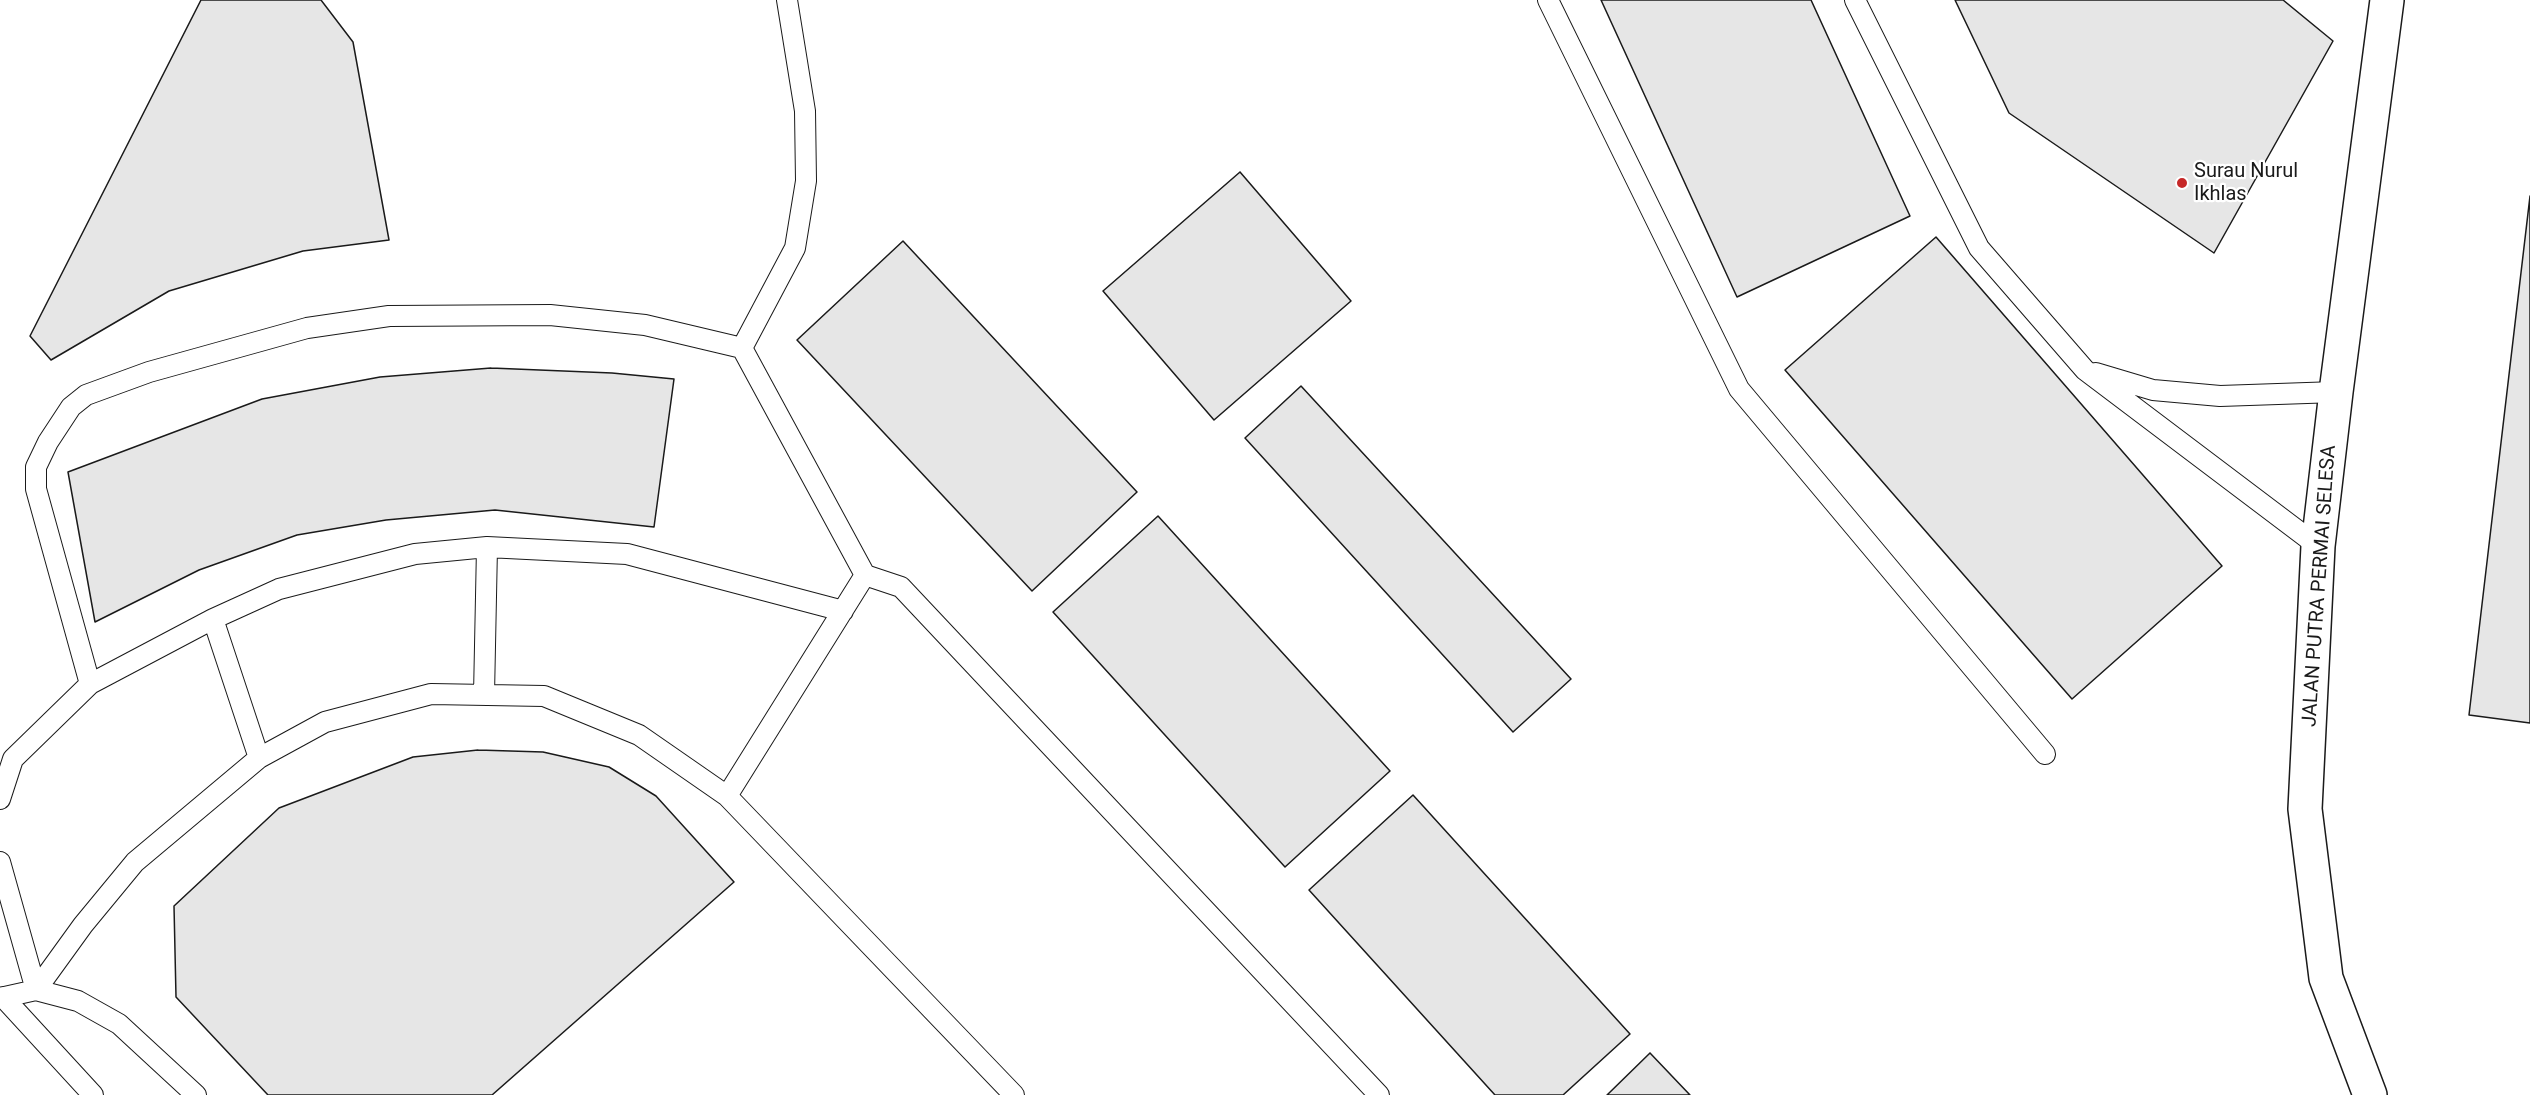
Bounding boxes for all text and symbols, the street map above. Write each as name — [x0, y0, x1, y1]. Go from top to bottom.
place label: Surau Nurul Ikhlas — [2194, 160, 2298, 207]
marker: Surau Nurul Ikhlas — [2175, 176, 2189, 190]
street label: JALAN PUTRA PERMAI SELESA — [2298, 444, 2342, 728]

